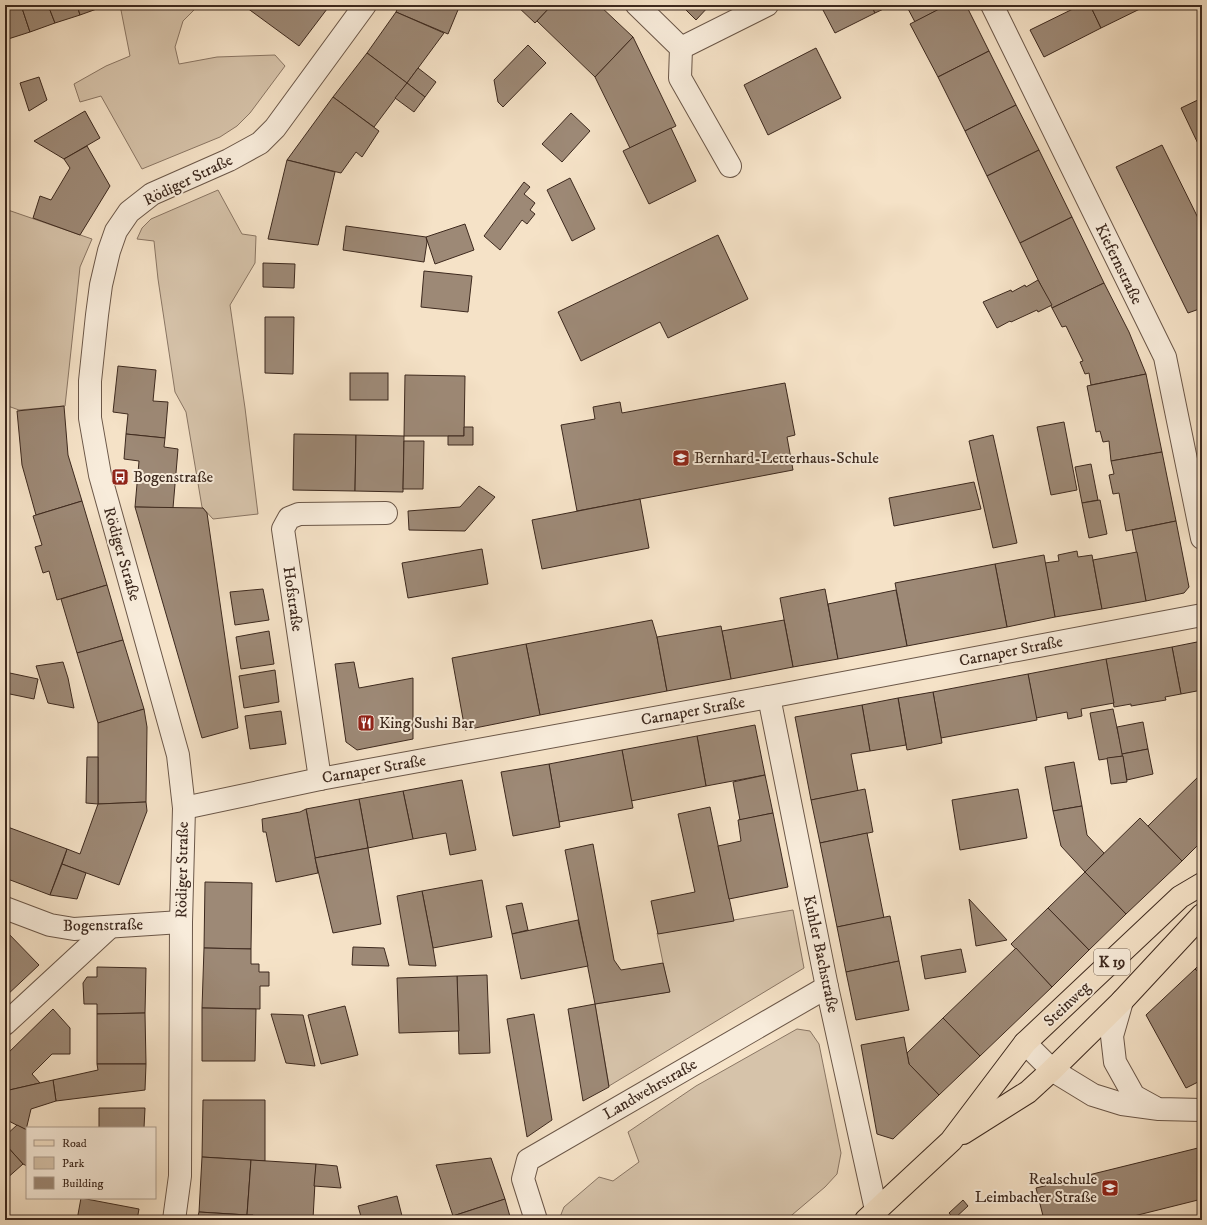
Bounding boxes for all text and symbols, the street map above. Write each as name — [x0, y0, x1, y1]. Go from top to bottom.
street label: Rödiger Straße — [140, 150, 236, 210]
street label: Kiefernstraße — [1091, 220, 1147, 308]
school or university icon: Bernhard-Letterhaus-Schule — [671, 448, 691, 468]
place label: Bernhard-Letterhaus-Schule — [694, 448, 879, 468]
bus stop icon: Bogenstraße — [110, 467, 130, 487]
place label: Bogenstraße — [133, 467, 214, 487]
street label: Rödiger Straße — [99, 505, 145, 604]
street label: Hofstraße — [279, 565, 308, 633]
street label: Carnaper Straße — [957, 631, 1065, 671]
street label: Carnaper Straße — [639, 692, 747, 730]
restaurant icon: King Sushi Bar — [356, 713, 376, 733]
place label: King Sushi Bar — [379, 713, 474, 733]
street label: Carnaper Straße — [320, 750, 428, 788]
street label: Rödiger Straße — [171, 821, 193, 919]
street label: Kuhler Bachstraße — [799, 893, 843, 1015]
street label: Bogenstraße — [63, 914, 144, 936]
road number: K 19 — [1094, 949, 1130, 975]
street label: Steinweg — [1039, 977, 1095, 1031]
street label: Landwehrstraße — [599, 1054, 701, 1124]
legend — [26, 1127, 156, 1199]
text: Road — [62, 1136, 87, 1151]
text: Park — [62, 1156, 84, 1171]
place label: Realschule Leimbacher Straße — [975, 1169, 1097, 1207]
text: Building — [62, 1176, 103, 1191]
school or university icon: Realschule Leimbacher Straße — [1100, 1178, 1120, 1198]

